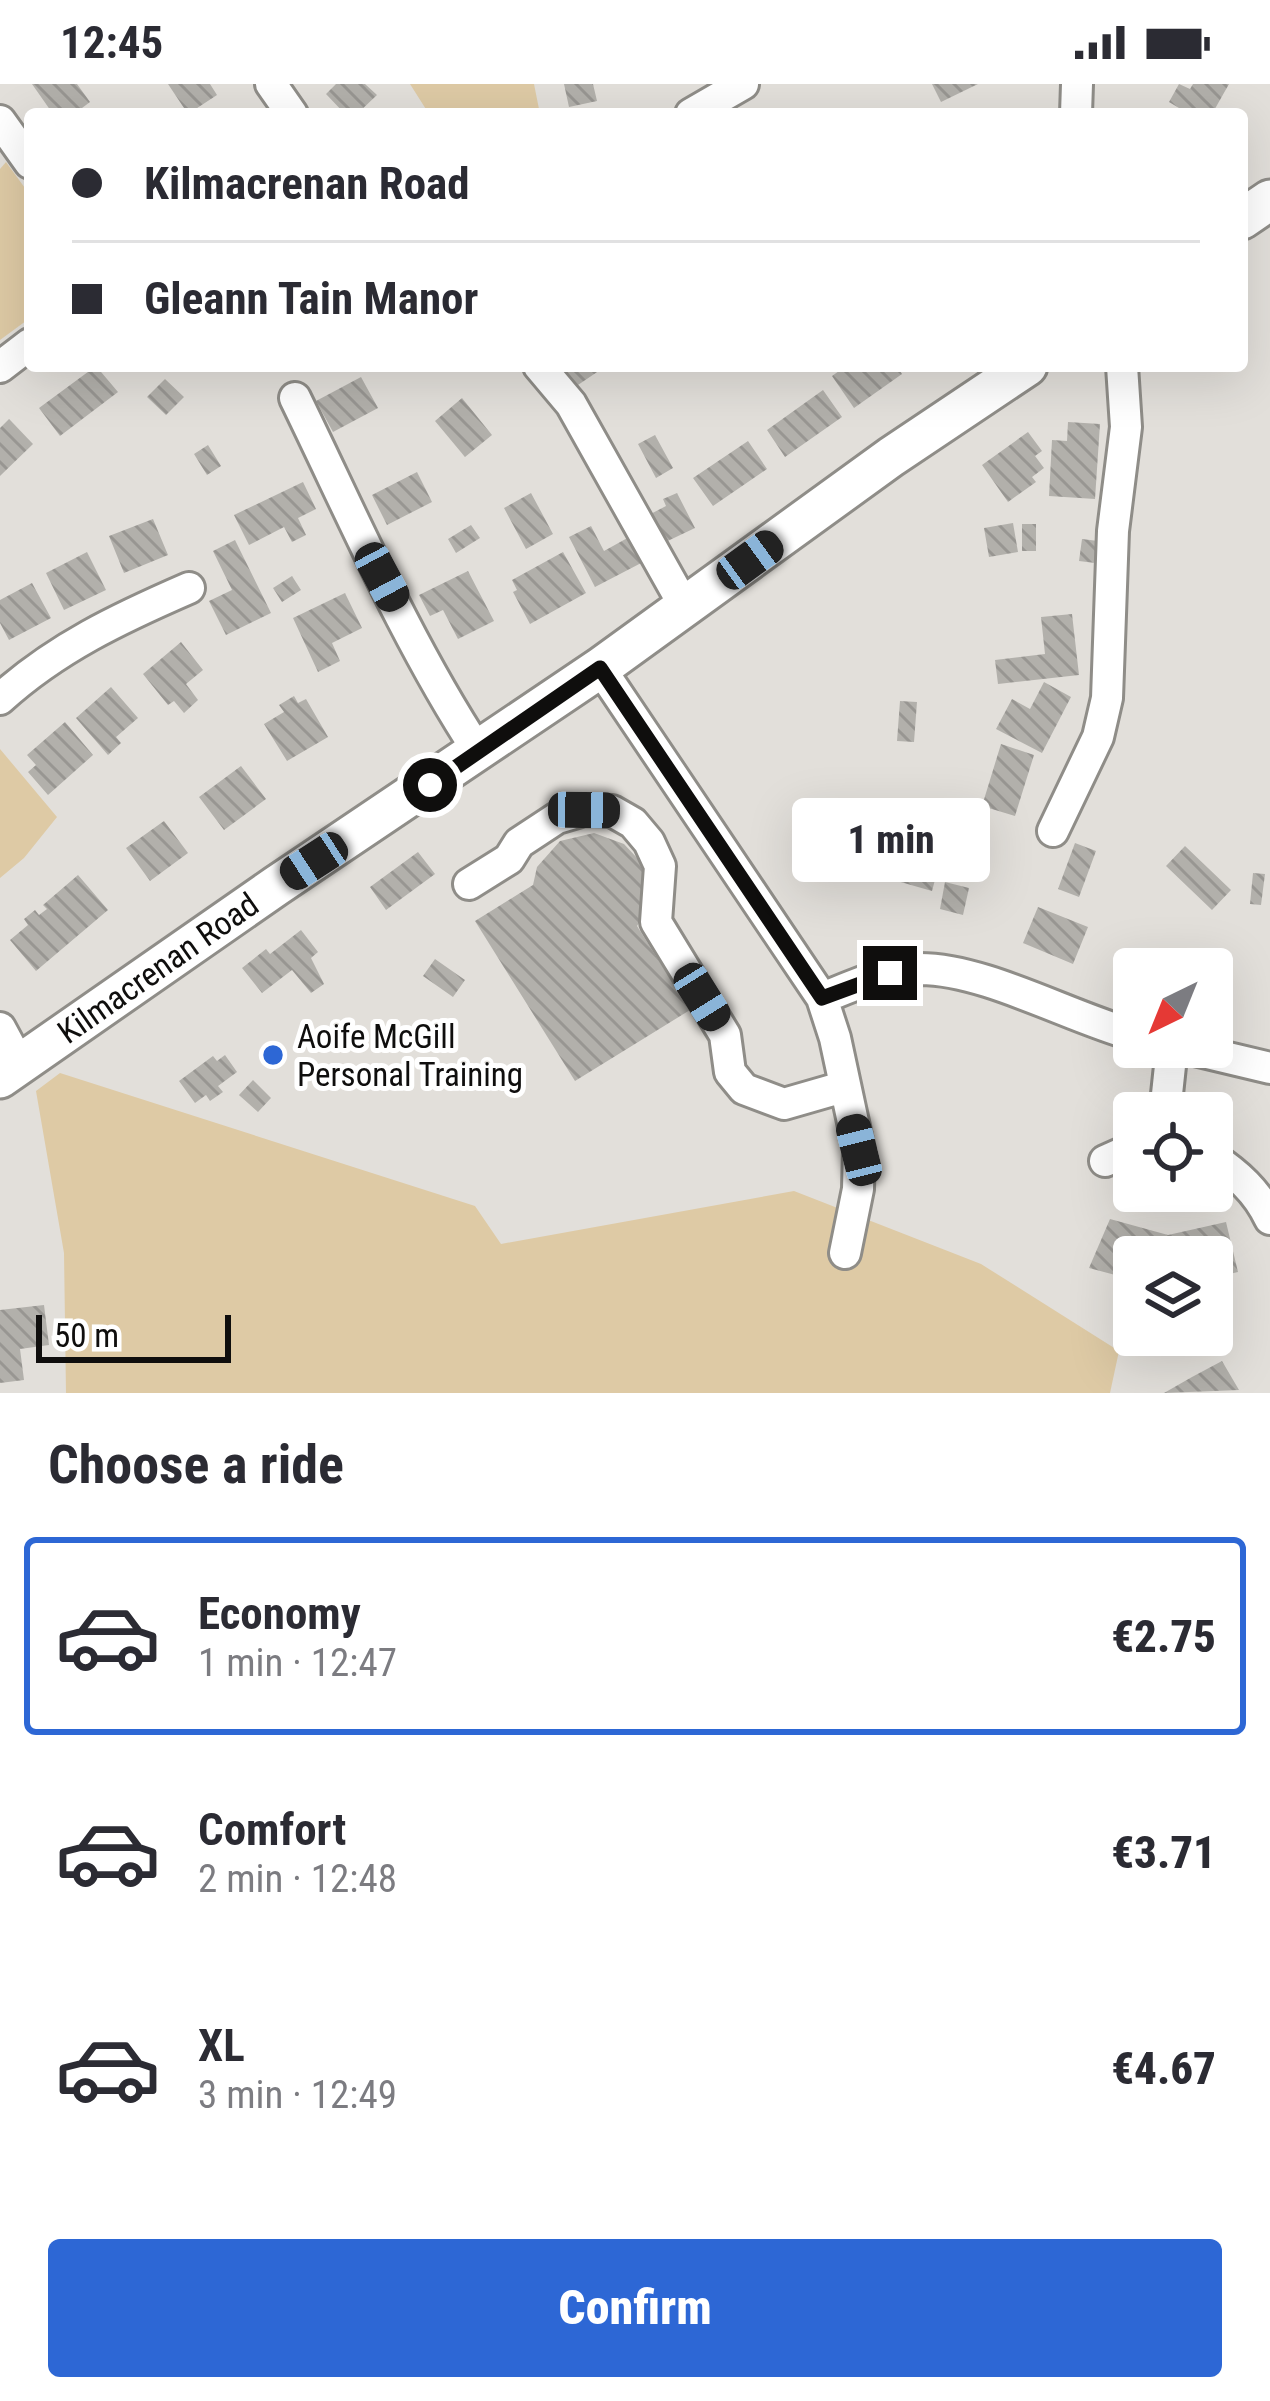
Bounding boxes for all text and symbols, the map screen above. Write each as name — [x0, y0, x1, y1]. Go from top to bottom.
text: 12:45 — [60, 16, 163, 69]
text: Kilmacrenan Road — [144, 157, 470, 210]
text: Gleann Tain Manor — [144, 272, 478, 325]
car — [710, 524, 790, 596]
car — [349, 537, 415, 617]
route start — [403, 758, 457, 812]
car — [548, 791, 620, 829]
callout: 1 min — [791, 799, 989, 883]
text: 1 min — [848, 817, 934, 863]
car — [274, 826, 354, 896]
street label: Kilmacrenan Road — [50, 884, 266, 1052]
route end — [863, 946, 917, 1000]
north arrow — [1113, 948, 1233, 1068]
map controls — [1113, 948, 1233, 1356]
car — [668, 957, 736, 1037]
place label: Aoife McGill Personal Training — [297, 1017, 523, 1094]
marker: Aoife McGill Personal Training — [260, 1042, 286, 1068]
button: locate — [1113, 1092, 1233, 1212]
car — [833, 1111, 885, 1189]
button: layers — [1113, 1236, 1233, 1356]
scale bar — [36, 1309, 231, 1362]
text: 50 m — [54, 1316, 119, 1355]
text: Choose a ride — [48, 1433, 344, 1496]
icon: car — [54, 1582, 162, 1690]
text: Economy — [198, 1587, 361, 1640]
text: €2.75 — [1111, 1610, 1216, 1663]
text: 1 min · 12:47 — [198, 1640, 397, 1686]
icon: car — [54, 1798, 162, 1906]
text: Comfort — [198, 1803, 346, 1856]
text: €3.71 — [1111, 1826, 1216, 1879]
text: 2 min · 12:48 — [198, 1856, 397, 1902]
icon: car — [54, 2014, 162, 2122]
text: XL — [198, 2019, 245, 2072]
text: €4.67 — [1111, 2042, 1216, 2095]
text: 3 min · 12:49 — [198, 2072, 397, 2118]
button: Confirm — [48, 2239, 1222, 2377]

